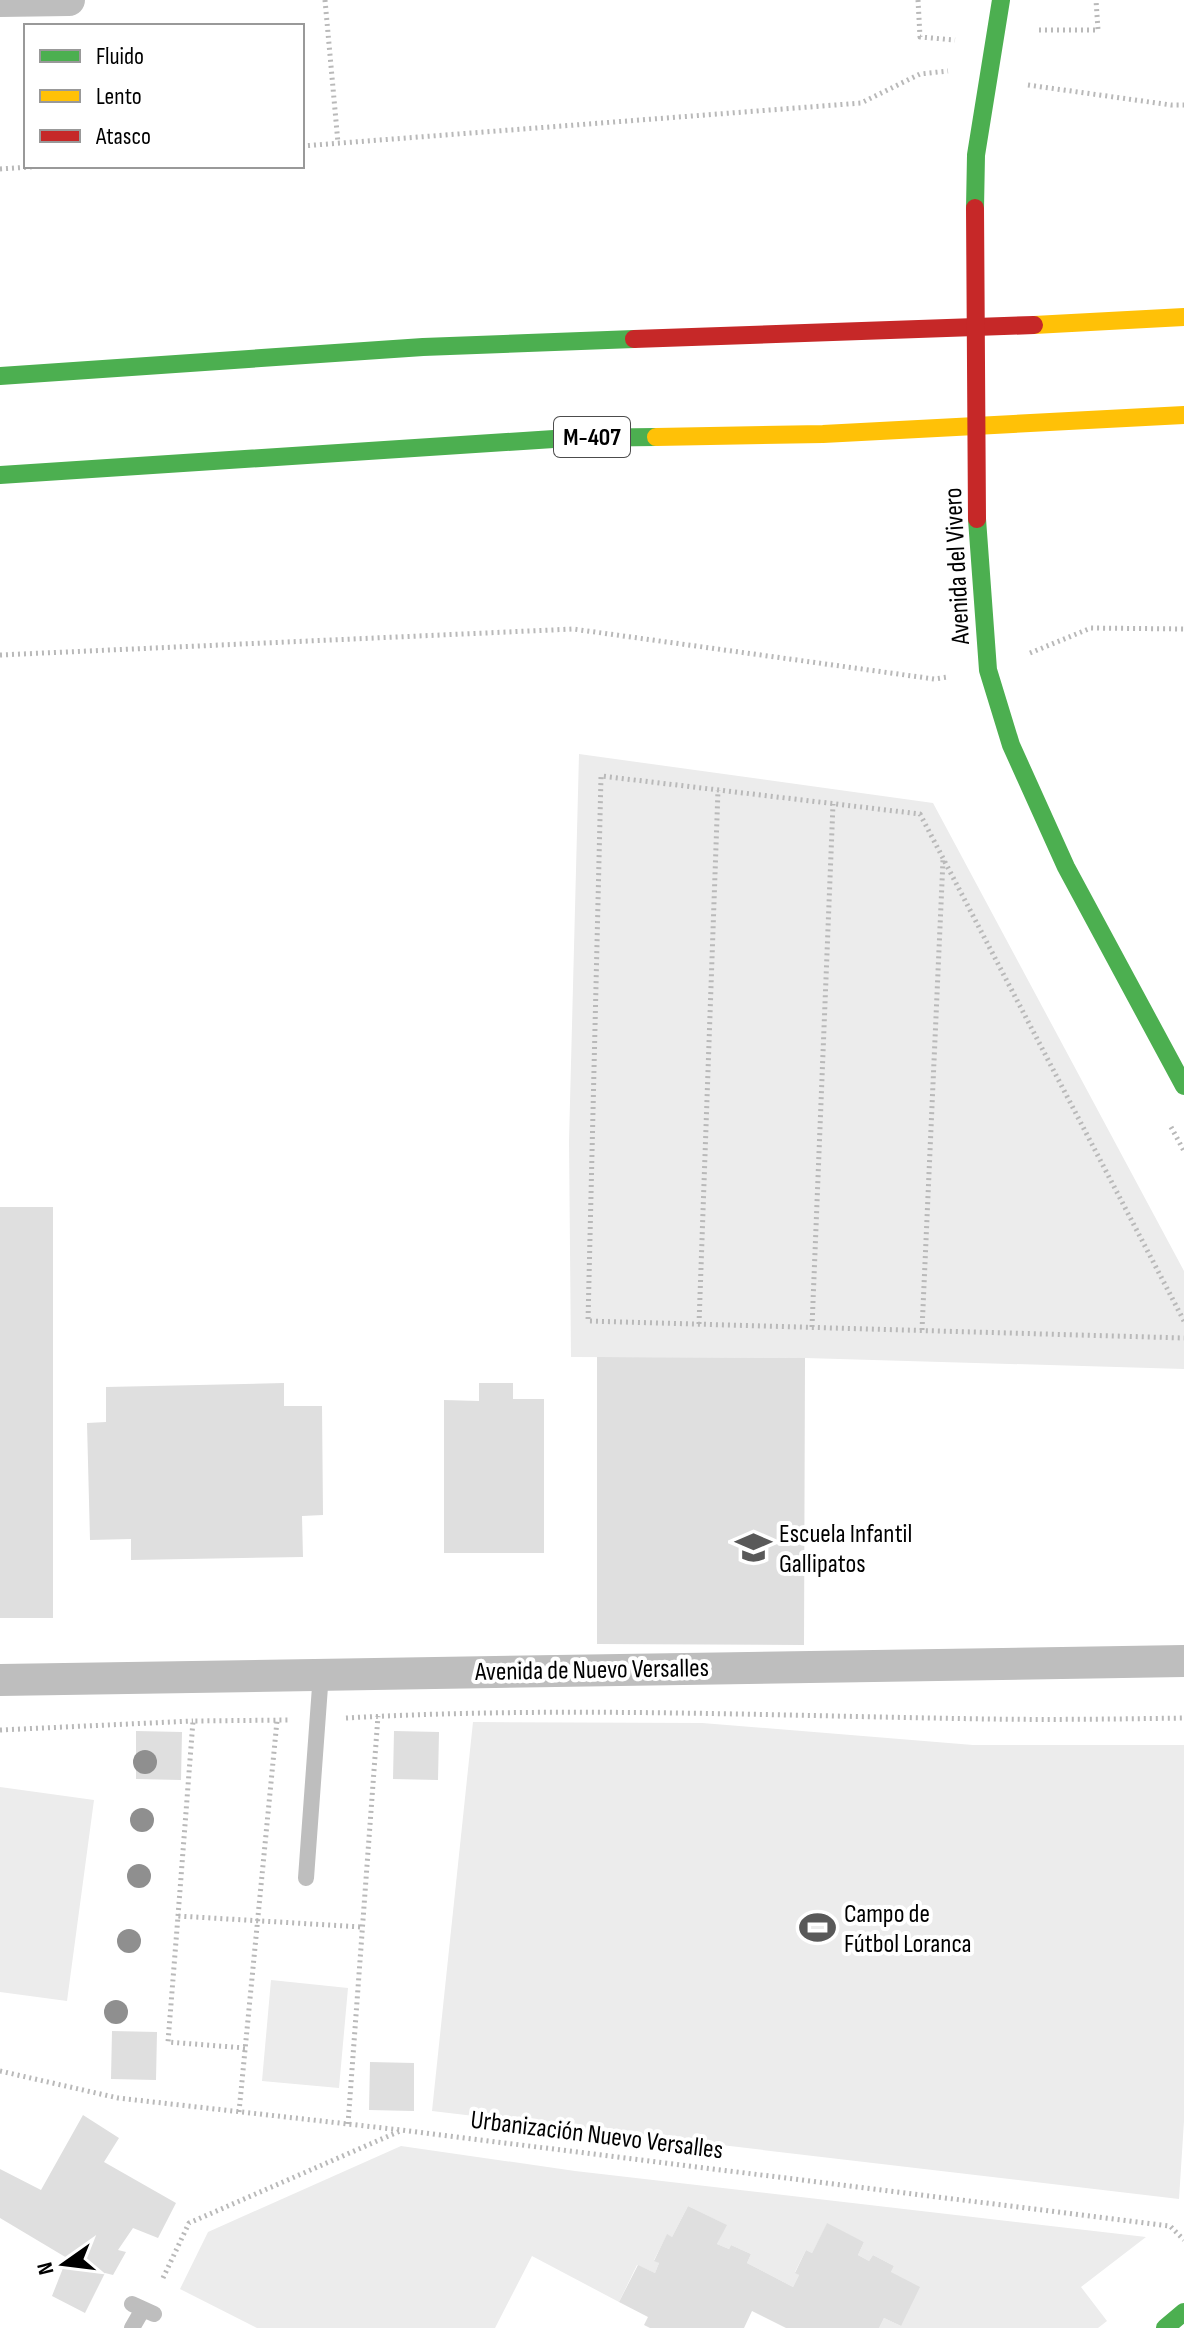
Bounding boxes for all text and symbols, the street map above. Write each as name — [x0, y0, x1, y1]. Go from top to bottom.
legend — [24, 24, 304, 168]
text: Fluido — [96, 42, 144, 71]
text: Lento — [96, 82, 142, 111]
text: Atasco — [95, 122, 151, 151]
road number: M-407 — [554, 417, 630, 457]
street label: Avenida del Vivero — [938, 487, 977, 646]
place label: Escuela Infantil Gallipatos — [779, 1519, 912, 1580]
school or university icon: Escuela Infantil Gallipatos — [734, 1529, 772, 1567]
street label: Avenida de Nuevo Versalles — [474, 1653, 709, 1688]
place label: Campo de Fútbol Loranca — [844, 1899, 972, 1960]
sports icon: Campo de Fútbol Loranca — [799, 1909, 837, 1947]
street label: Urbanización Nuevo Versalles — [469, 2105, 725, 2166]
north arrow — [24, 2224, 104, 2304]
text: N — [32, 2260, 61, 2277]

